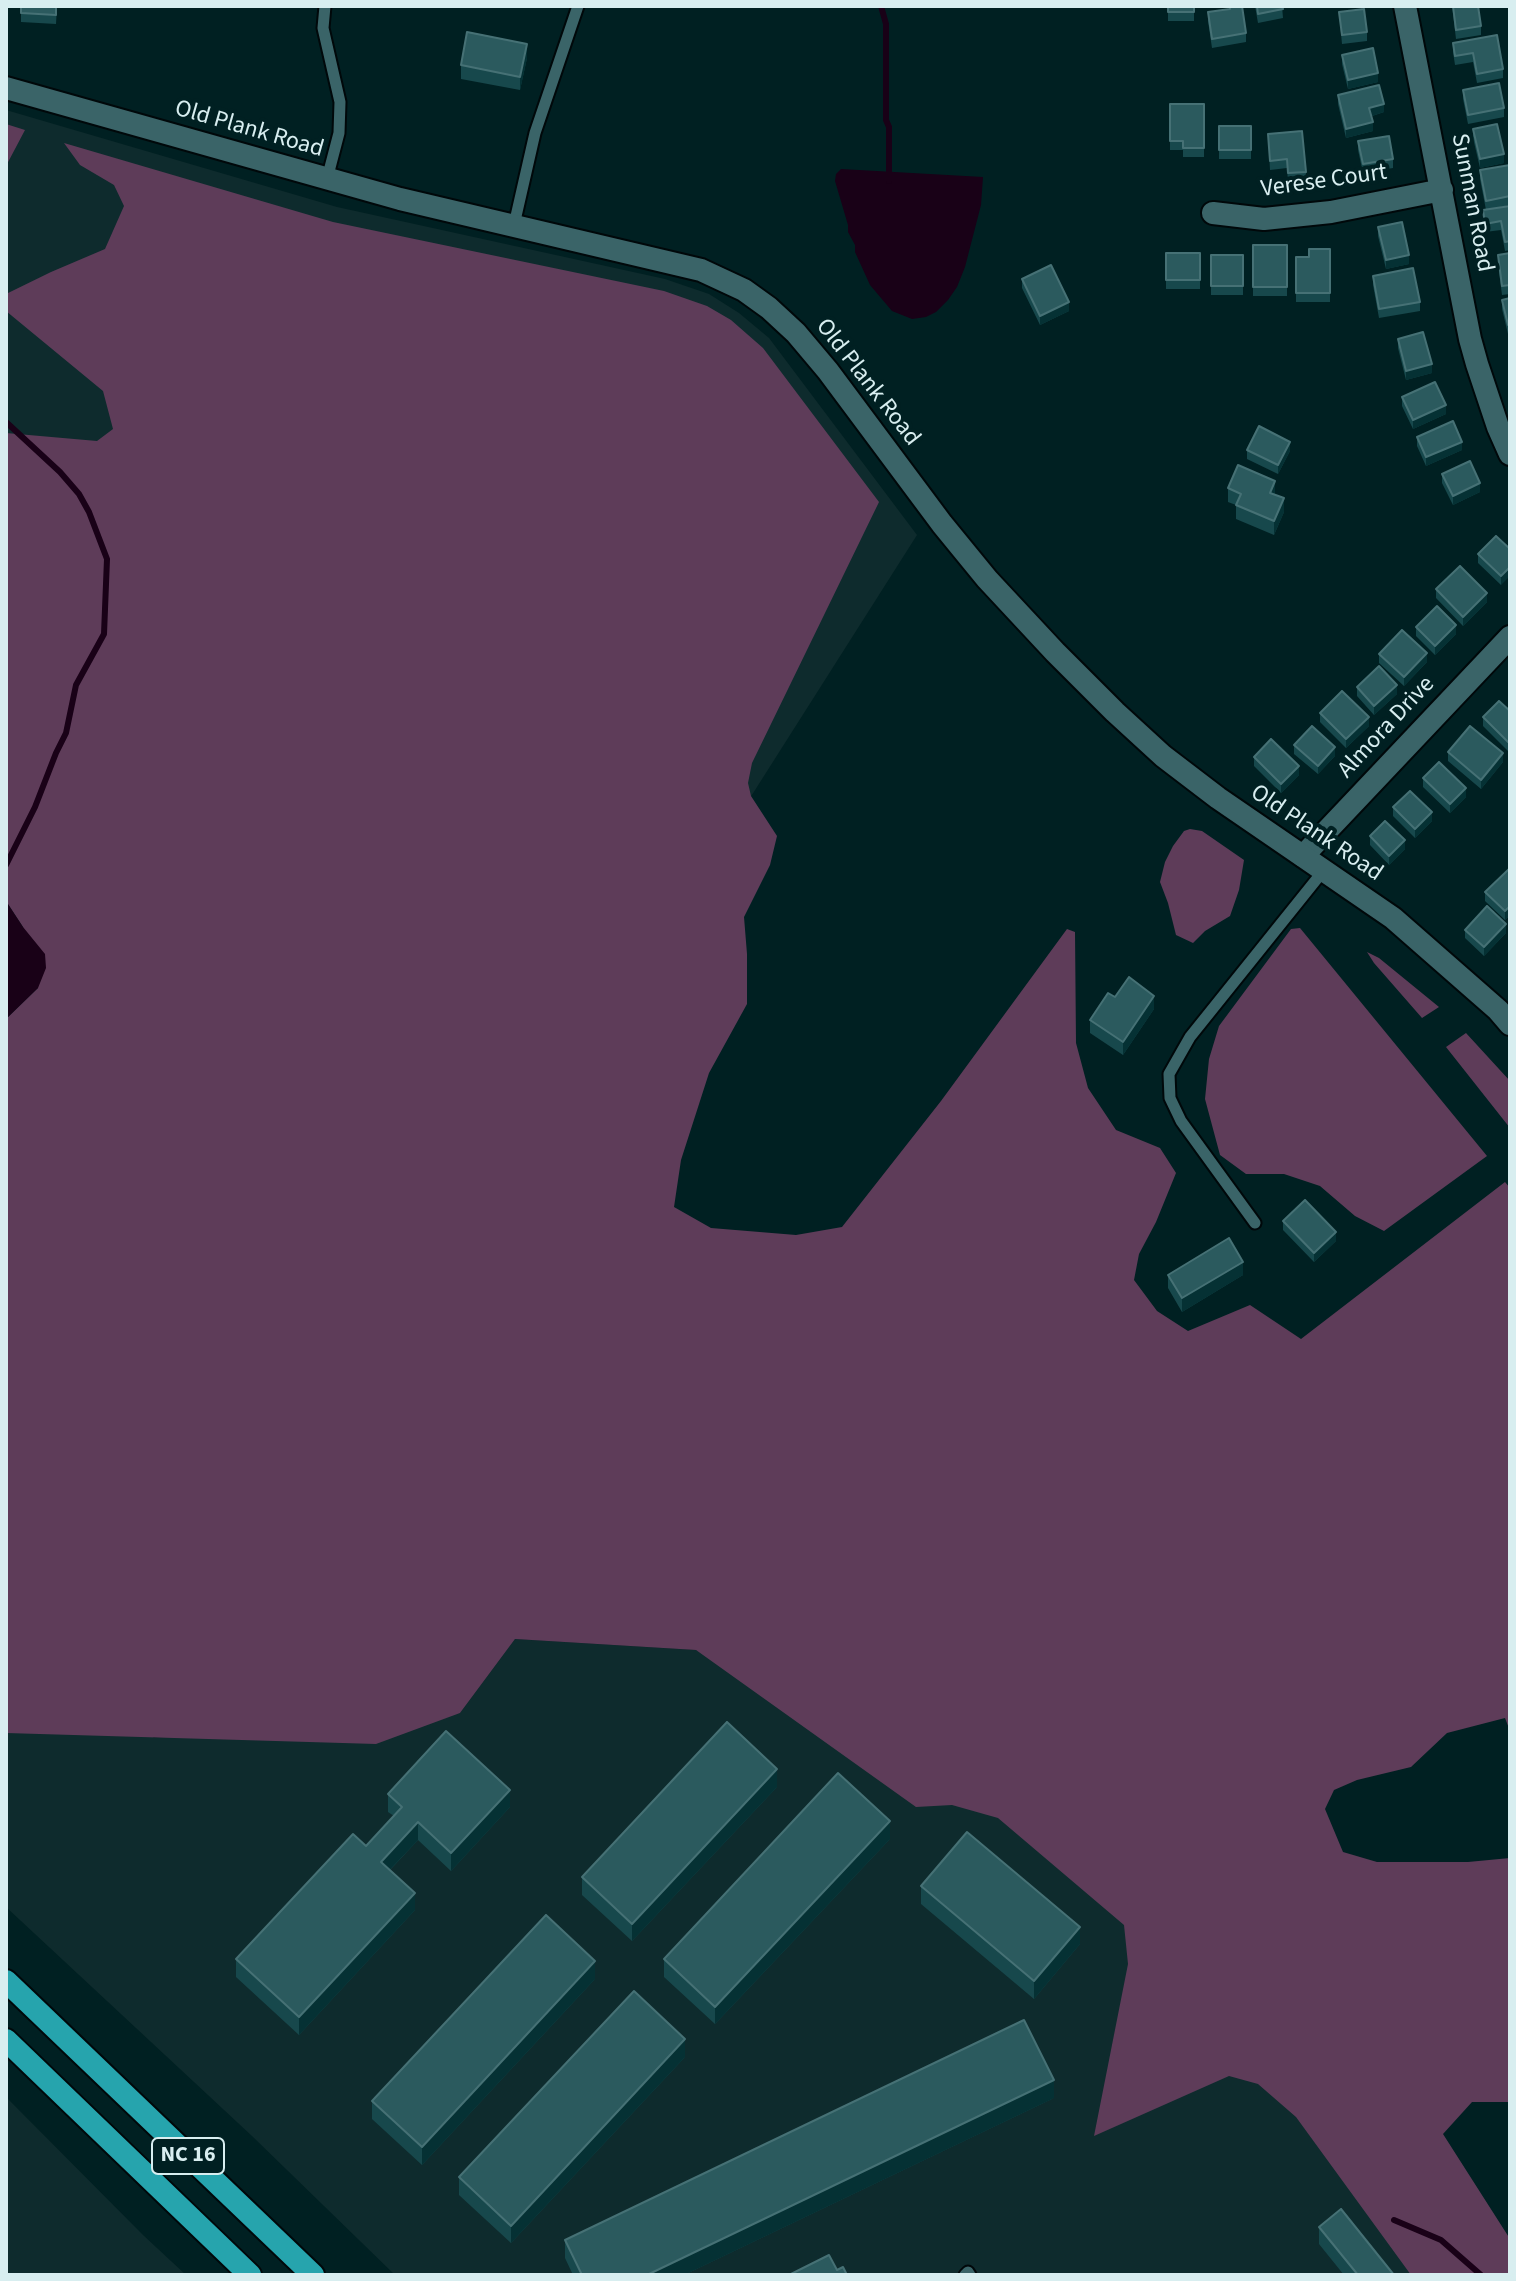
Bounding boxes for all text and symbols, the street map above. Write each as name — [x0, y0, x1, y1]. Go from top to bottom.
street label: Old Plank Road — [171, 95, 327, 165]
street label: Sunman Road — [1443, 131, 1499, 275]
street label: Verese Court — [1259, 159, 1389, 205]
street label: Old Plank Road — [808, 314, 926, 452]
street label: Almora Drive — [1333, 671, 1441, 785]
street label: Old Plank Road — [1244, 779, 1388, 889]
road number: NC 16 — [152, 2138, 224, 2174]

